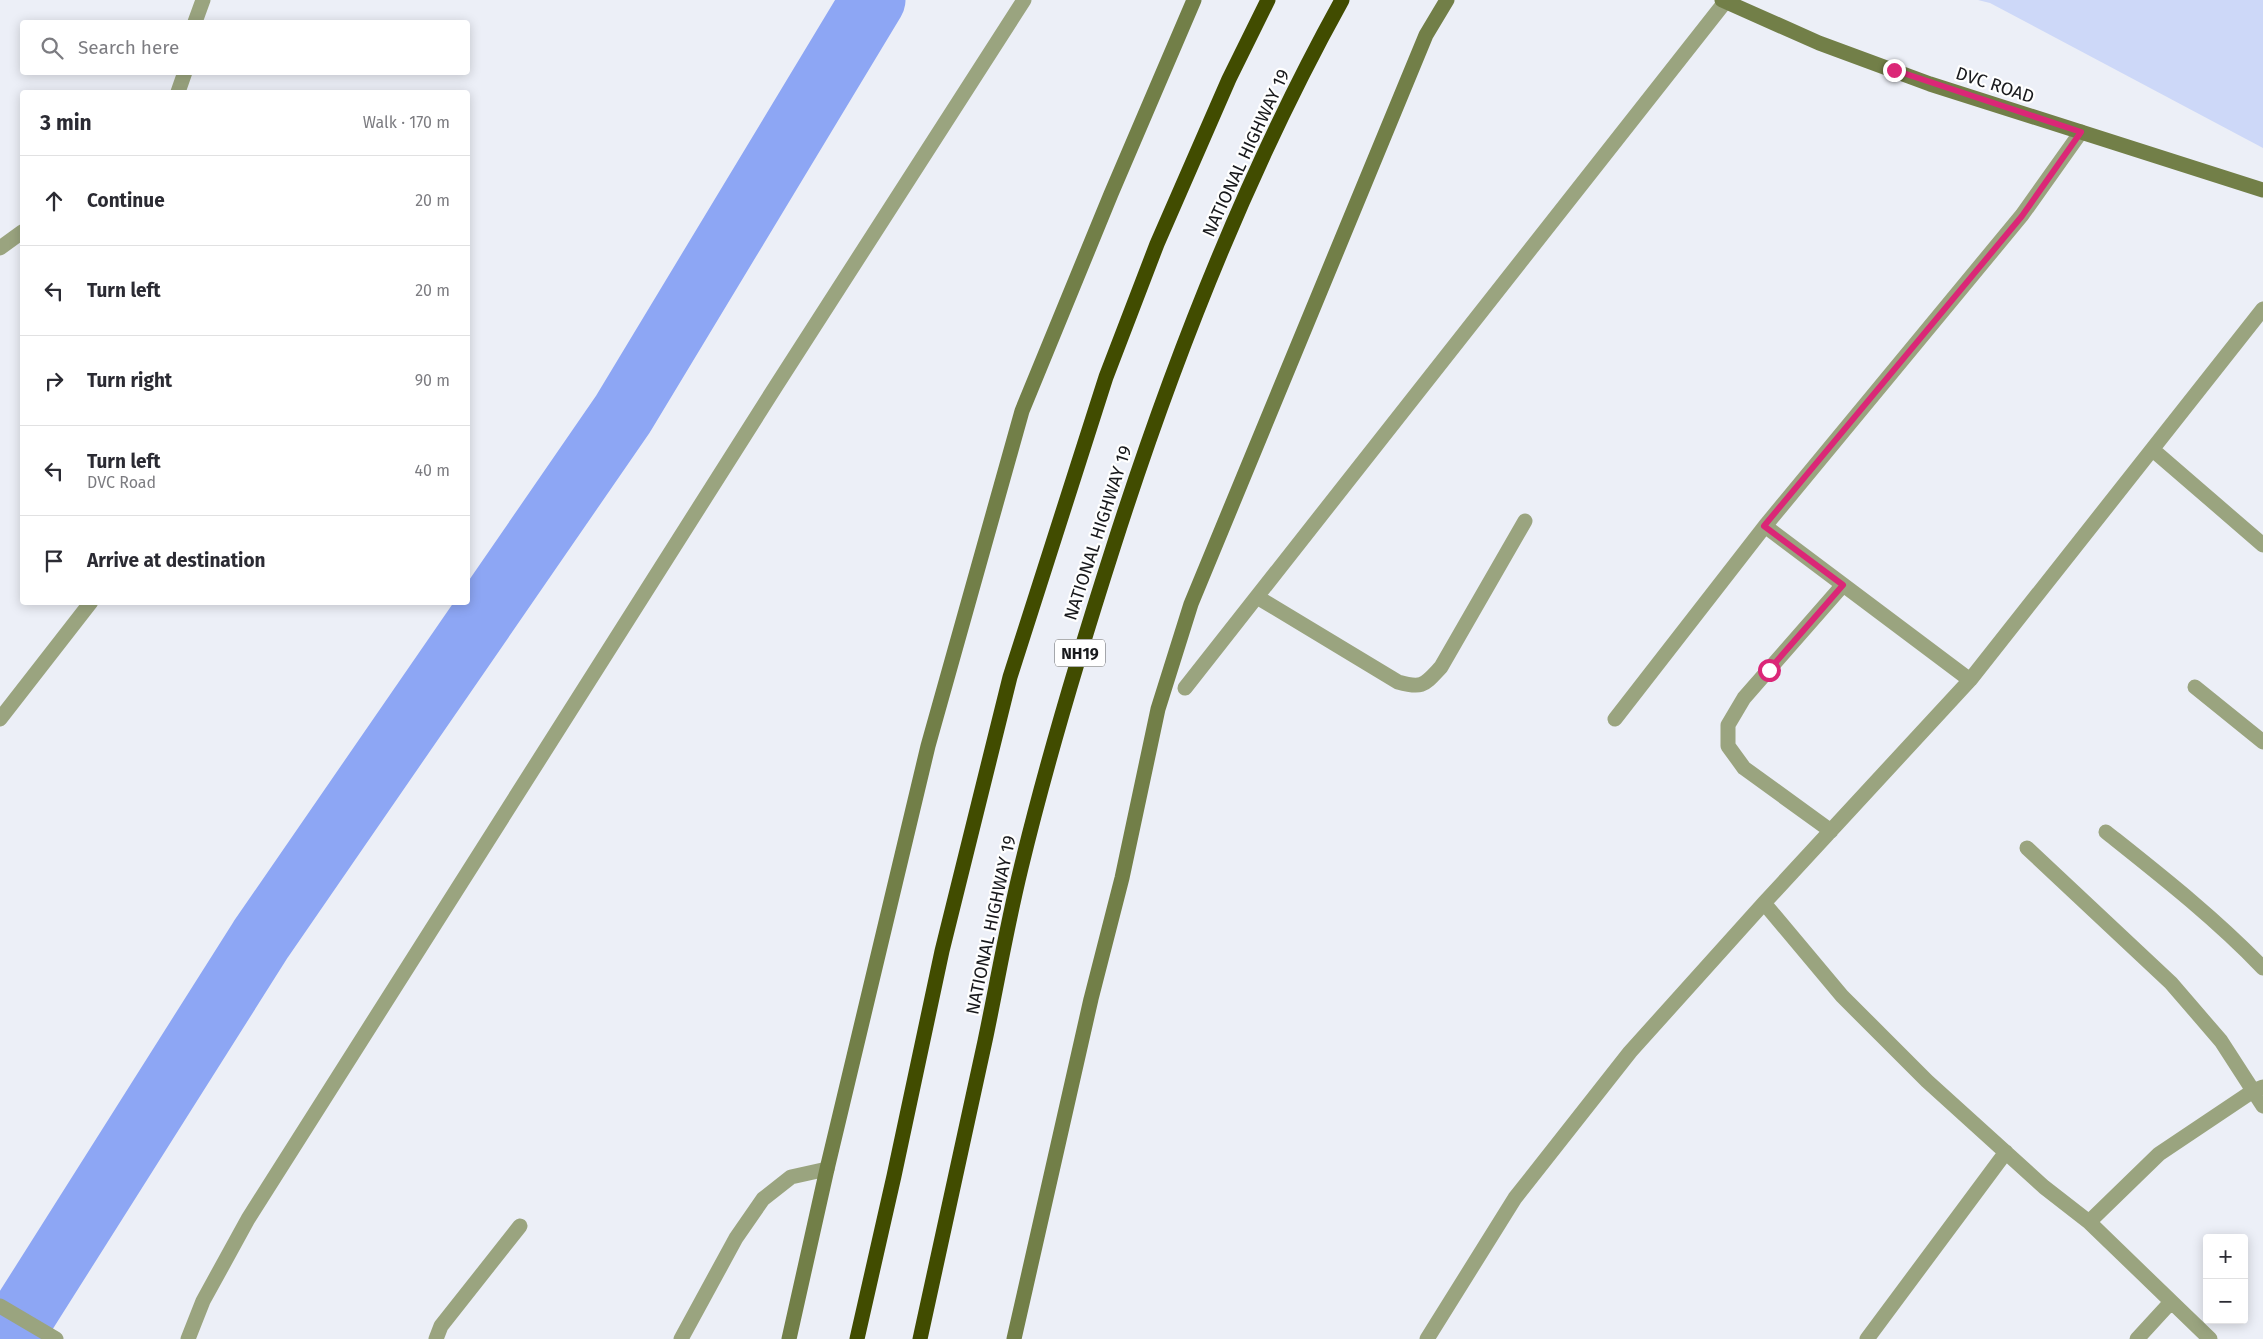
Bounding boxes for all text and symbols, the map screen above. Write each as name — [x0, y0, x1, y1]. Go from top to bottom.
search box — [20, 20, 470, 75]
icon: search — [38, 34, 66, 62]
text: Search here — [78, 36, 179, 59]
route end — [1883, 59, 1906, 82]
street label: DVC ROAD — [1953, 62, 2037, 108]
street label: NATIONAL HIGHWAY 19 — [1197, 66, 1295, 240]
text: 3 min — [40, 110, 92, 136]
text: Walk · 170 m — [363, 113, 450, 132]
icon: ahead — [40, 187, 68, 215]
text: Continue — [87, 189, 165, 212]
text: 20 m — [415, 191, 450, 210]
icon: left — [40, 277, 68, 305]
text: Turn left — [87, 279, 161, 302]
text: 20 m — [415, 281, 450, 300]
icon: right — [40, 367, 68, 395]
text: Turn right — [87, 369, 172, 392]
text: 90 m — [415, 371, 450, 390]
street label: NATIONAL HIGHWAY 19 — [1059, 443, 1137, 623]
text: Turn left — [87, 450, 161, 473]
icon: left — [40, 457, 68, 485]
text: 40 m — [415, 461, 450, 480]
text: DVC Road — [87, 473, 156, 492]
icon: arrive — [40, 547, 68, 575]
text: Arrive at destination — [87, 549, 266, 572]
road number: NH19 — [1055, 640, 1105, 666]
route start — [1758, 659, 1781, 682]
street label: NATIONAL HIGHWAY 19 — [961, 833, 1021, 1017]
map controls — [2203, 1234, 2248, 1324]
button: + — [2203, 1234, 2248, 1279]
button: − — [2203, 1279, 2248, 1324]

